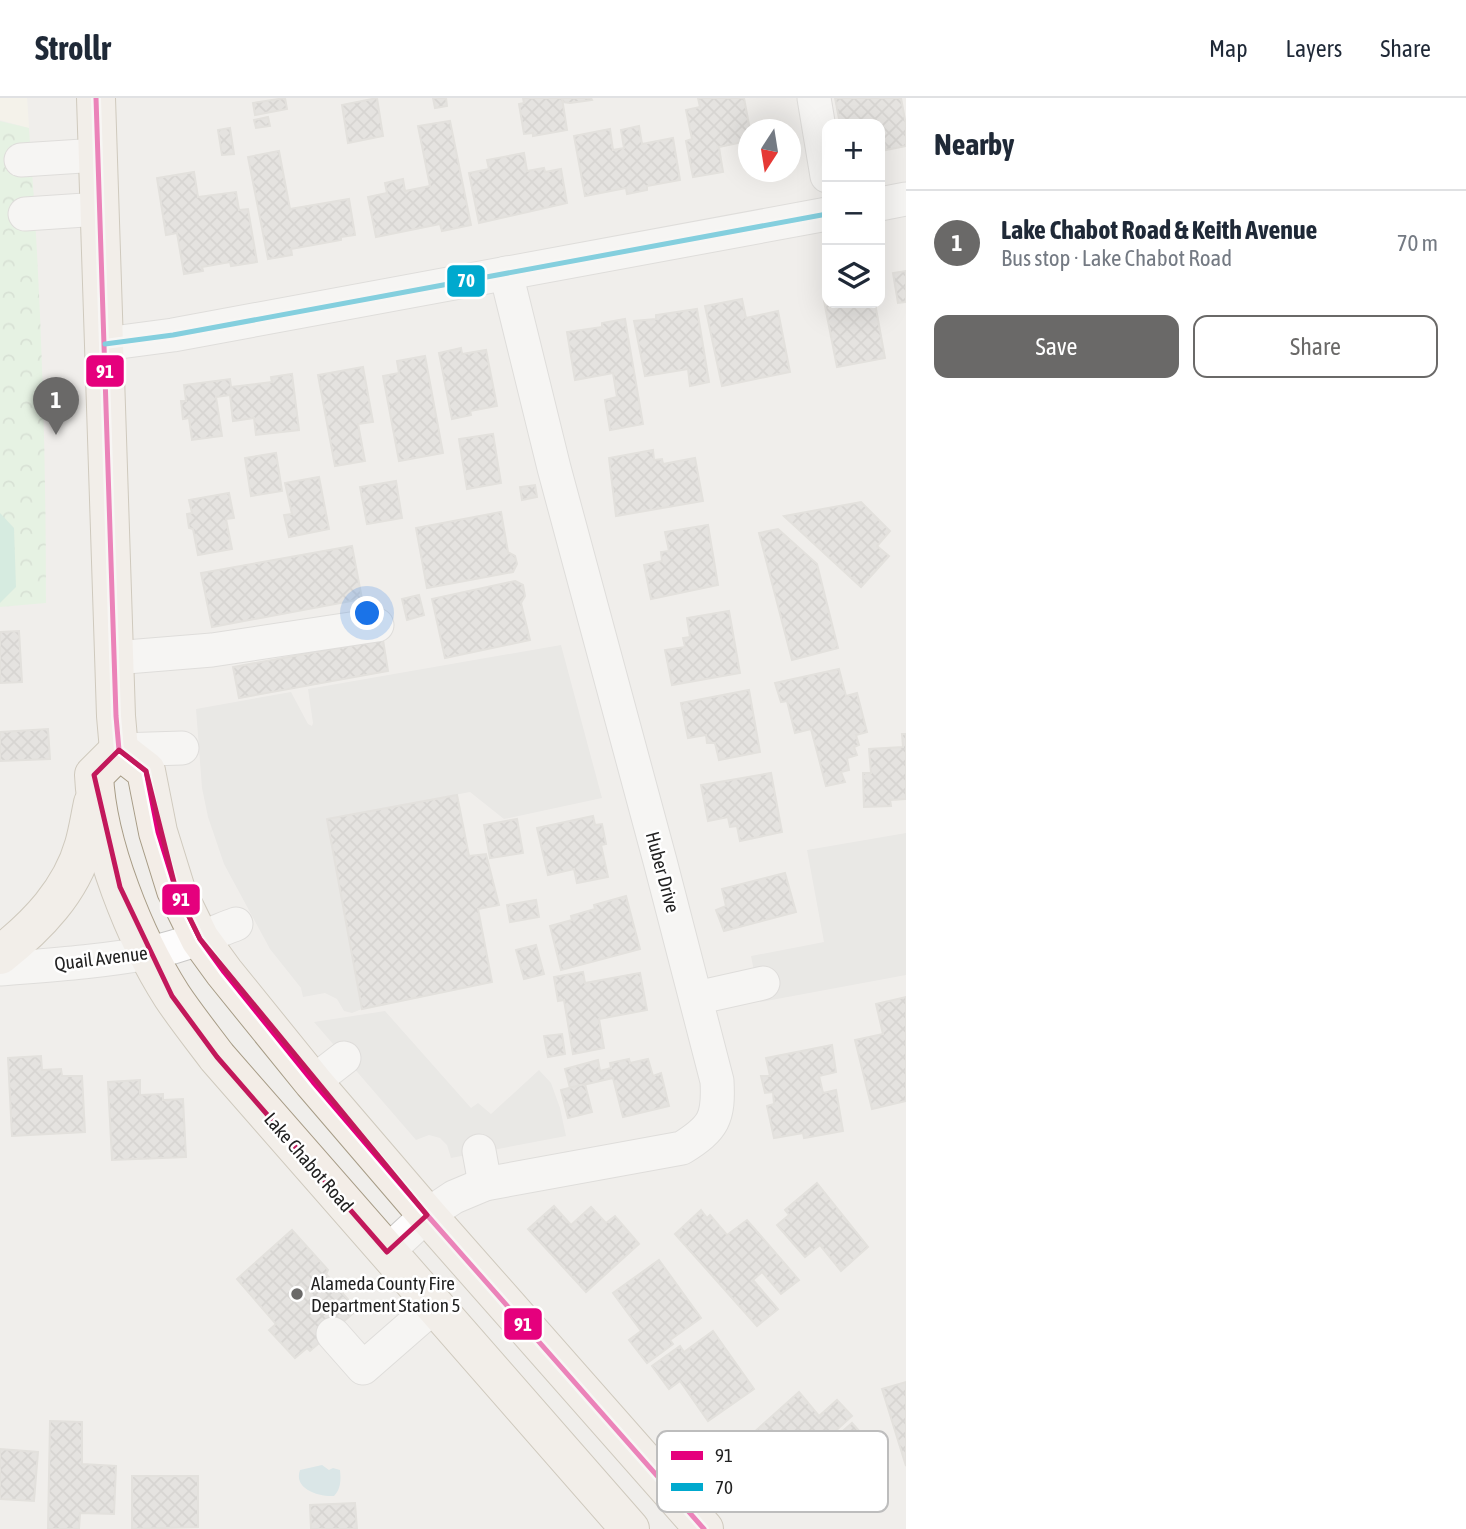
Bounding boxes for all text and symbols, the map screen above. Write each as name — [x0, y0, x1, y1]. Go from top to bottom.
text: Strollr — [35, 29, 111, 67]
text: Map — [1209, 35, 1248, 62]
text: Layers — [1286, 35, 1342, 62]
text: Share — [1380, 35, 1431, 62]
north arrow — [738, 119, 801, 182]
map controls — [822, 119, 885, 308]
button: + — [822, 119, 885, 182]
text: Nearby — [934, 127, 1014, 161]
button: − — [822, 182, 885, 245]
text: Lake Chabot Road & Keith Avenue — [1001, 215, 1317, 245]
text: 1 — [952, 230, 962, 256]
text: 70 m — [1397, 230, 1438, 256]
button: layers — [822, 245, 885, 308]
text: Bus stop · Lake Chabot Road — [1001, 245, 1232, 271]
line badge: 70 — [446, 264, 486, 298]
text: 70 — [457, 269, 475, 291]
button: Save — [934, 315, 1179, 378]
button: Share — [1193, 315, 1438, 378]
line badge: 91 — [85, 354, 125, 388]
text: 91 — [96, 360, 114, 382]
pin: 1 — [33, 377, 79, 435]
your location — [350, 596, 384, 630]
street label: Huber Drive — [642, 829, 684, 915]
line badge: 91 — [161, 883, 201, 916]
text: 91 — [172, 888, 190, 910]
street label: Quail Avenue — [53, 941, 149, 975]
street label: Lake Chabot Road — [260, 1108, 358, 1216]
place label: Alameda County Fire Department Station 5 — [311, 1272, 460, 1316]
marker: Alameda County Fire Department Station 5 — [289, 1286, 305, 1302]
line badge: 91 — [503, 1307, 543, 1341]
text: 91 — [514, 1313, 532, 1335]
legend — [657, 1431, 888, 1512]
text: 91 — [715, 1444, 733, 1466]
text: 70 — [715, 1476, 733, 1498]

